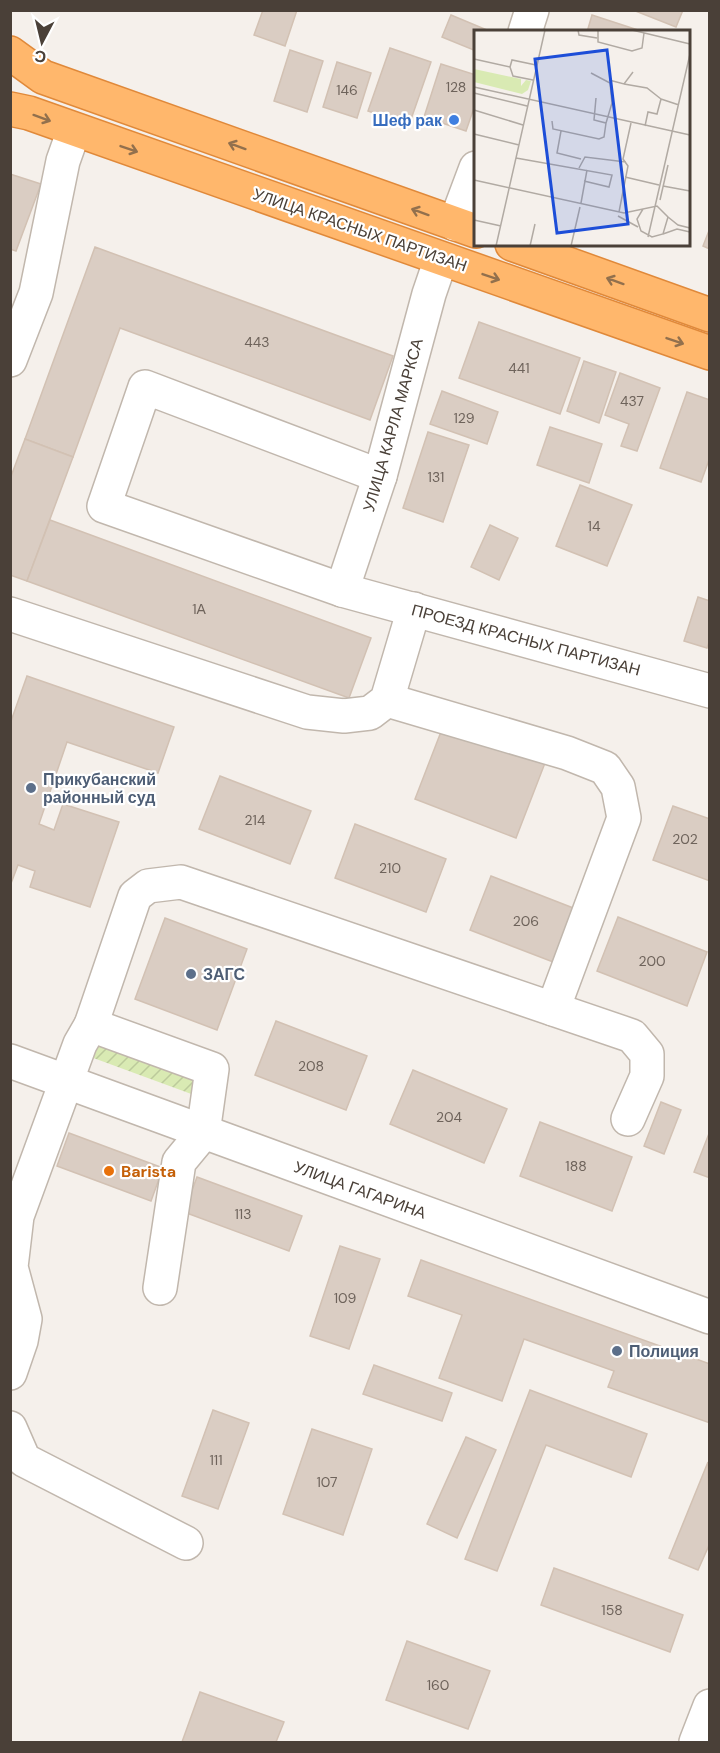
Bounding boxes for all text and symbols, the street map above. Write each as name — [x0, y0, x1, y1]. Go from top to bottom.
north arrow — [12, 12, 72, 72]
inset map — [474, 30, 690, 246]
text: С — [33, 45, 47, 68]
house number: 128 — [446, 78, 466, 96]
house number: 146 — [336, 81, 358, 99]
place label: Шеф рак — [373, 110, 443, 131]
marker: Шеф рак — [447, 113, 461, 127]
one-way arrow — [33, 114, 51, 125]
one-way arrow — [228, 140, 247, 151]
one-way arrow — [119, 145, 138, 156]
street label: УЛИЦА КРАСНЫХ ПАРТИЗАН — [250, 183, 470, 277]
one-way arrow — [412, 205, 430, 216]
one-way arrow — [481, 272, 500, 283]
one-way arrow — [606, 275, 625, 286]
house number: 443 — [244, 333, 270, 351]
street label: УЛИЦА КАРЛА МАРКСА — [358, 336, 428, 514]
one-way arrow — [665, 337, 684, 348]
house number: 441 — [508, 359, 530, 377]
house number: 437 — [620, 392, 644, 410]
house number: 129 — [453, 409, 475, 427]
house number: 131 — [428, 468, 444, 486]
house number: 14 — [588, 517, 601, 535]
street label: ПРОЕЗД КРАСНЫХ ПАРТИЗАН — [409, 599, 643, 681]
house number: 1А — [192, 600, 207, 618]
place label: Прикубанский районный суд — [43, 769, 156, 808]
marker: Прикубанский районный суд — [24, 781, 38, 795]
house number: 214 — [245, 811, 266, 829]
house number: 202 — [672, 830, 698, 848]
house number: 210 — [379, 859, 401, 877]
house number: 206 — [513, 912, 539, 930]
house number: 200 — [638, 952, 666, 970]
place label: ЗАГС — [203, 964, 245, 985]
marker: ЗАГС — [184, 967, 198, 981]
house number: 208 — [298, 1057, 324, 1075]
house number: 204 — [436, 1108, 462, 1126]
street label: УЛИЦА ГАГАРИНА — [291, 1156, 429, 1224]
house number: 188 — [565, 1157, 587, 1175]
place label: Barista — [121, 1161, 176, 1182]
marker: Barista — [102, 1164, 116, 1178]
house number: 113 — [234, 1205, 252, 1223]
house number: 109 — [334, 1289, 357, 1307]
place label: Полиция — [629, 1341, 699, 1362]
marker: Полиция — [610, 1344, 624, 1358]
house number: 111 — [209, 1451, 223, 1469]
house number: 107 — [316, 1473, 338, 1491]
house number: 158 — [601, 1601, 623, 1619]
house number: 160 — [427, 1676, 449, 1694]

